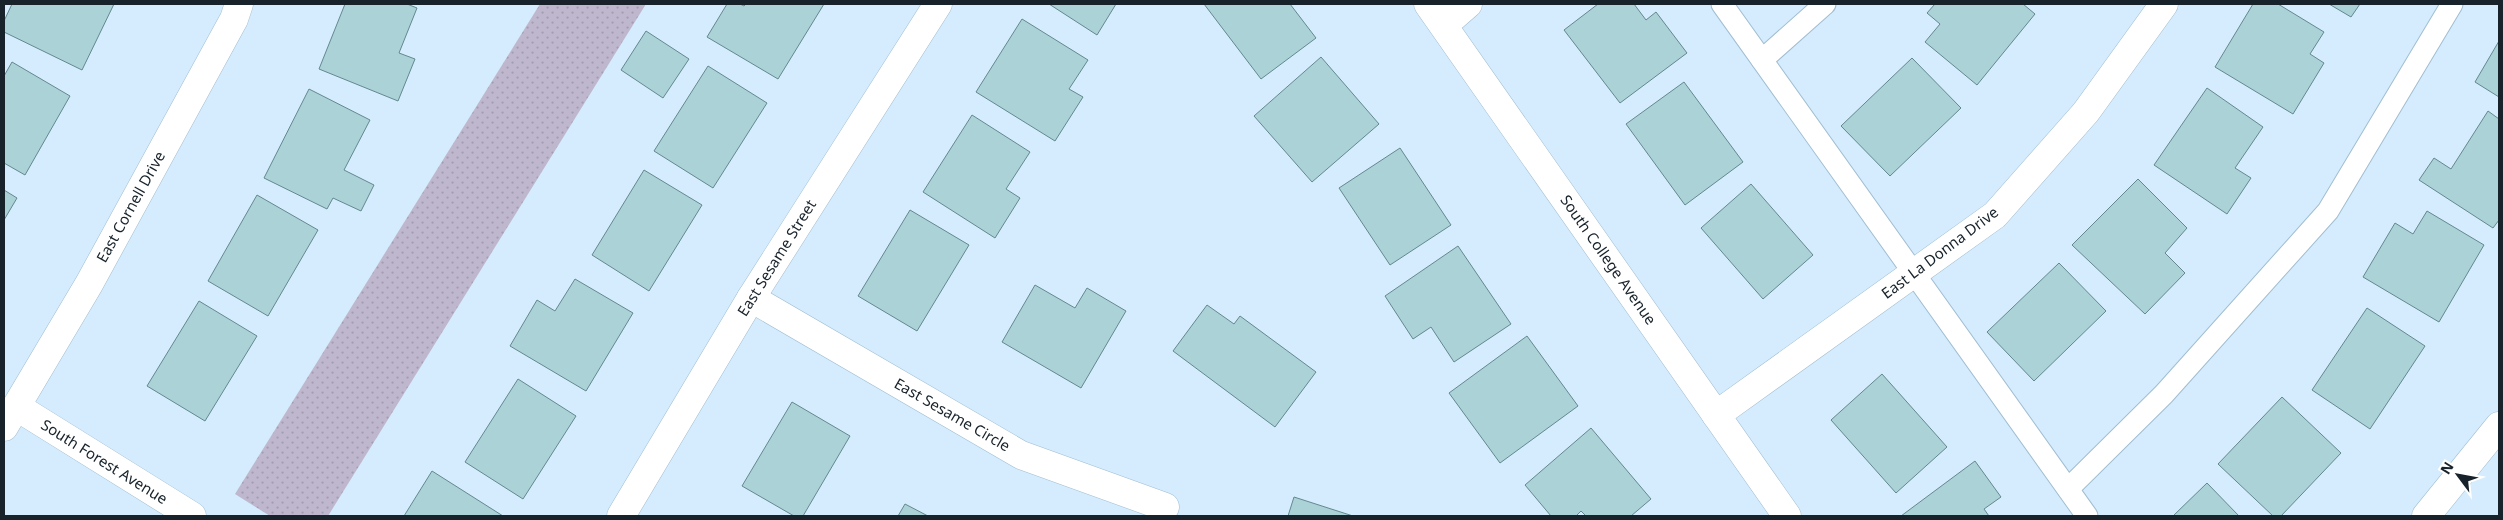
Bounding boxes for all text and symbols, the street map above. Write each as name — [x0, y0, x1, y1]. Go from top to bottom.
street label: East Cornell Drive — [91, 147, 169, 266]
street label: South College Avenue — [1556, 191, 1661, 328]
street label: East Sesame Street — [732, 195, 820, 320]
street label: East La Donna Drive — [1877, 202, 2002, 303]
street label: East Sesame Circle — [891, 373, 1014, 455]
street label: South Forest Avenue — [38, 414, 172, 508]
north arrow — [2433, 450, 2483, 500]
text: N — [2435, 458, 2458, 478]

